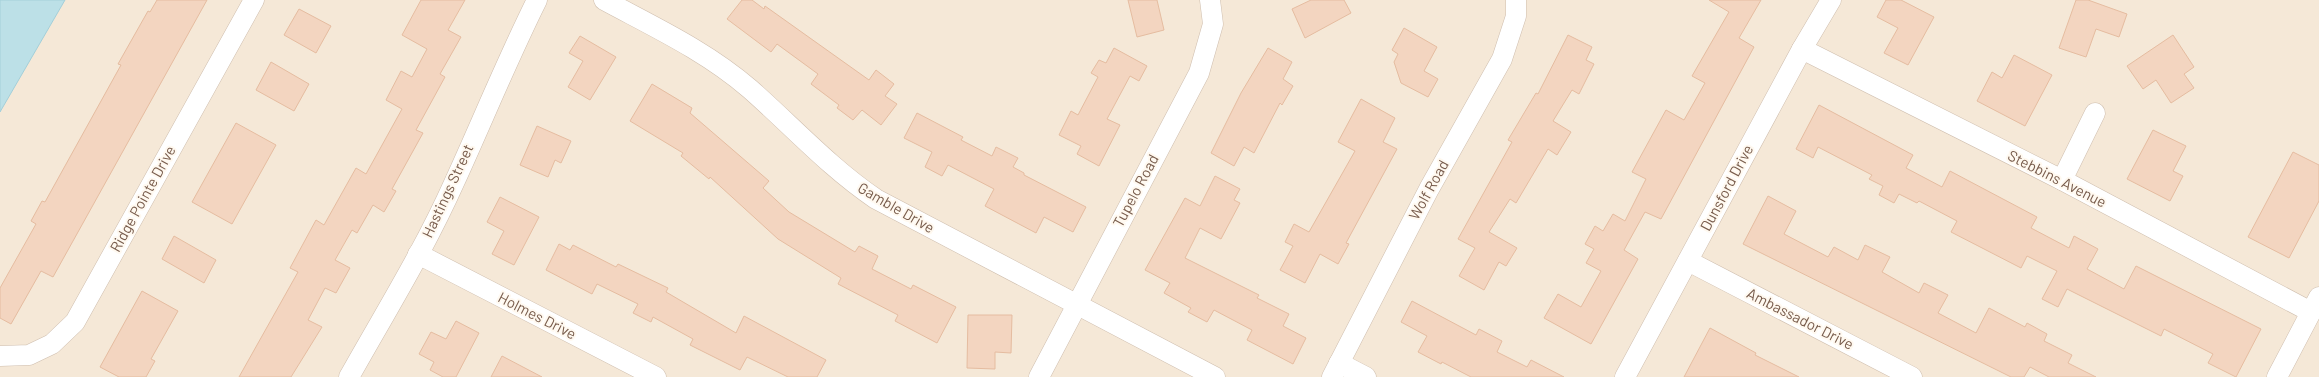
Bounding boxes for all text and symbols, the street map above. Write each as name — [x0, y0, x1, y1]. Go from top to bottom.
street label: Hastings Street — [418, 141, 477, 240]
street label: Dunsford Drive — [1696, 141, 1756, 234]
street label: Ridge Pointe Drive — [106, 142, 179, 255]
street label: Stebbins Avenue — [2005, 146, 2110, 211]
street label: Tupelo Road — [1108, 151, 1162, 230]
street label: Wolf Road — [1404, 156, 1452, 223]
street label: Gamble Drive — [855, 178, 938, 236]
street label: Ambassador Drive — [1744, 283, 1857, 353]
street label: Holmes Drive — [495, 288, 580, 342]

